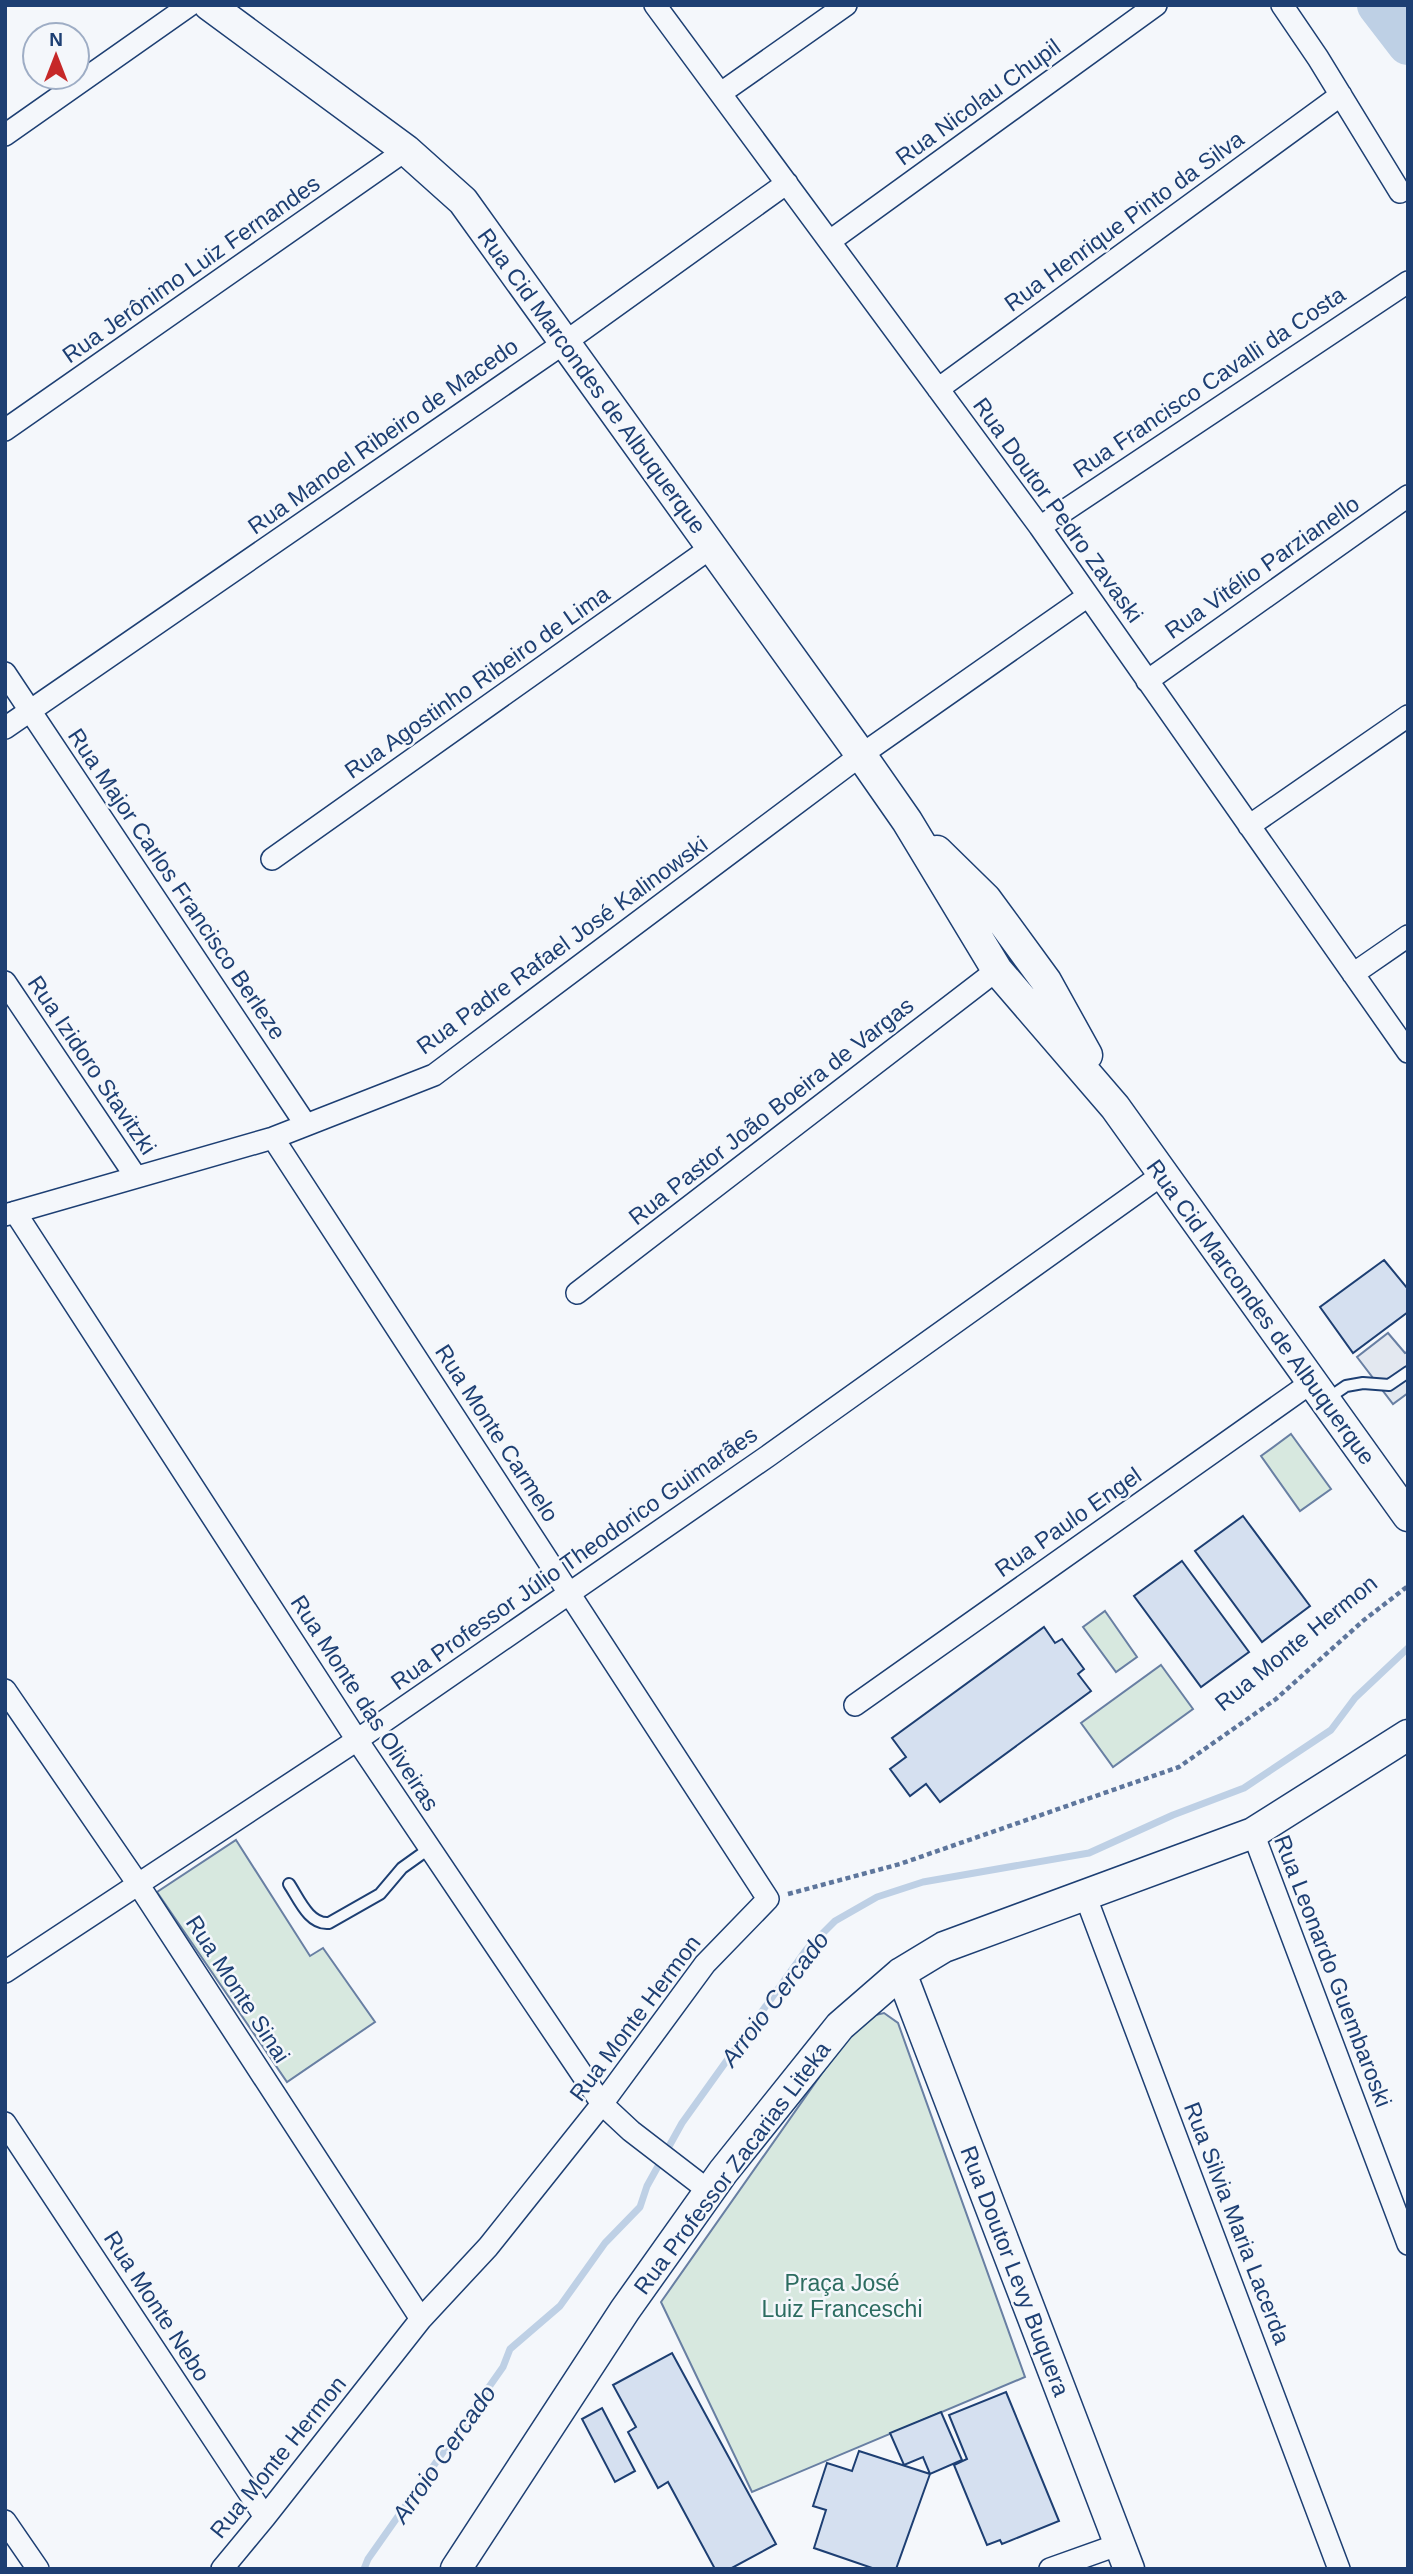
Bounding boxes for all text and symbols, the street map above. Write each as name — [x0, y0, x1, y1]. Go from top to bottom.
north arrow — [21, 21, 91, 91]
text: N — [49, 29, 63, 50]
street label: Rua Nicolau Chupil — [891, 34, 1065, 170]
street label: Rua Henrique Pinto da Silva — [999, 125, 1249, 316]
street label: Rua Jerônimo Luiz Fernandes — [57, 170, 325, 368]
street label: Rua Cid Marcondes de Albuquerque — [473, 223, 711, 539]
street label: Rua Francisco Cavalli da Costa — [1068, 281, 1350, 483]
street label: Rua Manoel Ribeiro de Macedo — [243, 333, 523, 539]
street label: Rua Doutor Pedro Zavaski — [968, 393, 1148, 627]
street label: Rua Vitélio Parzianello — [1160, 490, 1364, 644]
street label: Rua Agostinho Ribeiro de Lima — [340, 580, 614, 784]
street label: Rua Major Carlos Francisco Berleze — [63, 724, 291, 1044]
street label: Rua Padre Rafael José Kalinowski — [412, 831, 712, 1059]
street label: Rua Izidoro Stavitzki — [23, 971, 161, 1159]
street label: Rua Pastor João Boeira de Vargas — [624, 992, 918, 1230]
street label: Rua Cid Marcondes de Albuquerque — [1142, 1154, 1380, 1470]
street label: Rua Monte Carmelo — [430, 1340, 564, 1526]
street label: Rua Professor Júlio Theodorico Guimarães — [386, 1421, 762, 1695]
street label: Rua Paulo Engel — [990, 1462, 1146, 1582]
street label: Rua Monte Hermon — [1210, 1570, 1382, 1716]
street label: Rua Monte das Oliveiras — [286, 1590, 444, 1816]
street label: Rua Leonardo Guembaroski — [1269, 1831, 1397, 2111]
street label: Rua Monte Sinai — [181, 1911, 295, 2067]
water label: Arroio Cercado — [714, 1926, 834, 2073]
street label: Rua Monte Hermon — [564, 1930, 706, 2106]
street label: Rua Professor Zacarias Liteka — [629, 2036, 836, 2299]
street label: Rua Silvia Maria Lacerda — [1179, 2098, 1295, 2348]
street label: Rua Doutor Levy Buquera — [955, 2142, 1075, 2400]
street label: Rua Monte Nebo — [99, 2226, 215, 2386]
park label: Praça José Luiz Franceschi — [761, 2270, 923, 2322]
street label: Rua Monte Hermon — [205, 2371, 351, 2543]
water label: Arroio Cercado — [385, 2380, 501, 2529]

